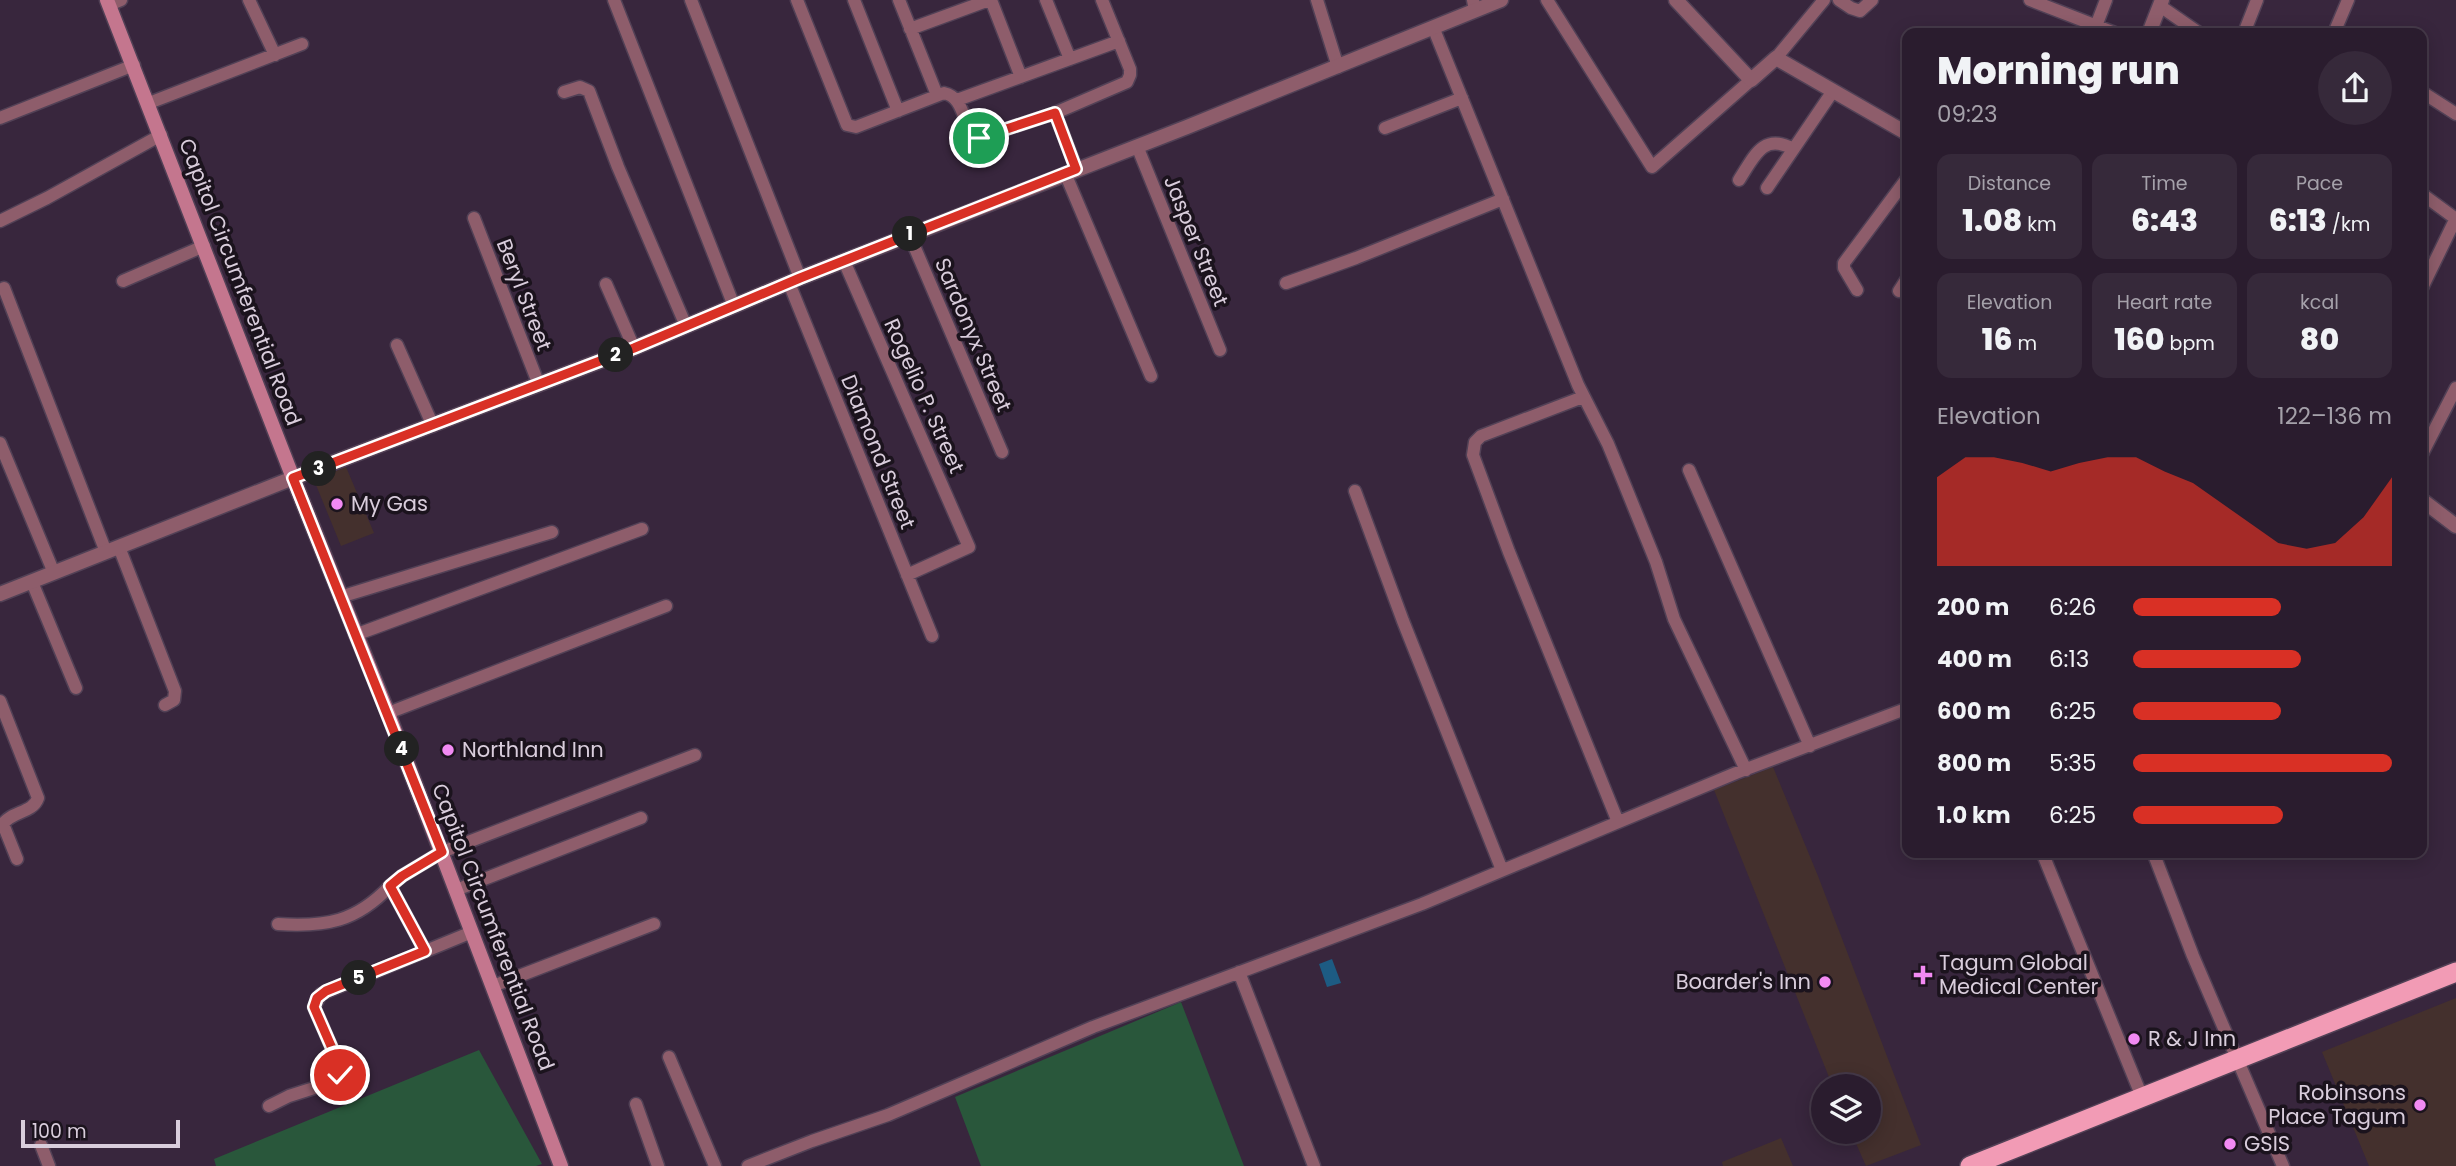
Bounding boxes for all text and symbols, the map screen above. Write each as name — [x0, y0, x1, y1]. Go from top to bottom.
text: Morning run — [1937, 44, 2180, 97]
button: share — [2318, 51, 2392, 125]
text: 09:23 — [1937, 98, 1998, 130]
pin — [949, 108, 1009, 168]
icon: arrive — [960, 119, 998, 157]
street label: Capitol Circumferential Road — [172, 134, 309, 430]
text: Distance — [1968, 170, 2051, 197]
text: Time — [2141, 170, 2188, 197]
text: Pace — [2296, 170, 2343, 197]
street label: Jasper Street — [1157, 171, 1236, 310]
text: 1.08 — [1962, 199, 2022, 242]
text: 6:43 — [2131, 199, 2198, 242]
text: 6:13 — [2269, 199, 2327, 242]
text: km — [2022, 211, 2057, 238]
text: /km — [2327, 211, 2370, 238]
pin: 1 — [892, 216, 928, 252]
text: 1 — [906, 220, 913, 247]
street label: Beryl Street — [490, 235, 559, 355]
street label: Sardonyx Street — [928, 253, 1019, 416]
text: Elevation — [1967, 289, 2052, 316]
text: Heart rate — [2117, 289, 2212, 316]
text: kcal — [2300, 289, 2339, 316]
street label: Rogelio P. Street — [877, 314, 972, 478]
text: 16 — [1982, 318, 2013, 361]
text: 160 — [2114, 318, 2165, 361]
text: 80 — [2300, 318, 2339, 361]
text: m — [2013, 330, 2037, 357]
text: bpm — [2165, 330, 2215, 357]
pin: 2 — [598, 338, 634, 372]
text: 2 — [610, 341, 621, 368]
street label: Diamond Street — [834, 370, 923, 533]
text: Elevation — [1937, 400, 2041, 432]
text: 122–136 m — [2277, 400, 2392, 432]
pin: 3 — [302, 452, 336, 486]
text: 3 — [313, 455, 324, 482]
place label: My Gas — [351, 489, 428, 518]
marker: My Gas — [329, 496, 345, 512]
text: 200 m — [1937, 591, 2009, 623]
text: 6:26 — [2049, 591, 2096, 623]
text: 400 m — [1937, 643, 2012, 675]
text: 6:13 — [2049, 643, 2089, 675]
text: 600 m — [1937, 695, 2011, 727]
text: 6:25 — [2049, 695, 2096, 727]
pin: 4 — [384, 732, 420, 766]
text: 4 — [395, 735, 408, 762]
place label: Northland Inn — [462, 735, 604, 764]
marker: Northland Inn — [440, 742, 456, 758]
text: 800 m — [1937, 747, 2011, 779]
text: 5:35 — [2049, 747, 2096, 779]
street label: Capitol Circumferential Road — [425, 779, 562, 1075]
text: 1.0 km — [1937, 799, 2011, 831]
text: 6:25 — [2049, 799, 2096, 831]
place label: Tagum Global Medical Center — [1939, 948, 2099, 1001]
pin: 5 — [342, 960, 376, 996]
text: 5 — [352, 964, 365, 991]
marker: Tagum Global Medical Center — [1913, 965, 1933, 985]
place label: Boarder's Inn — [1676, 967, 1811, 996]
marker: Boarder's Inn — [1817, 974, 1833, 990]
place label: R & J Inn — [2148, 1024, 2236, 1053]
marker: R & J Inn — [2126, 1031, 2142, 1047]
pin — [310, 1045, 370, 1105]
icon: check — [321, 1056, 359, 1094]
map controls — [1811, 1074, 1881, 1144]
button: layers — [1811, 1074, 1881, 1144]
place label: Robinsons Place Tagum — [2268, 1078, 2406, 1131]
marker: Robinsons Place Tagum — [2412, 1097, 2428, 1113]
scale bar — [21, 1117, 180, 1149]
text: 100 m — [32, 1118, 87, 1145]
place label: GSIS — [2244, 1129, 2290, 1158]
marker: GSIS — [2222, 1136, 2238, 1152]

